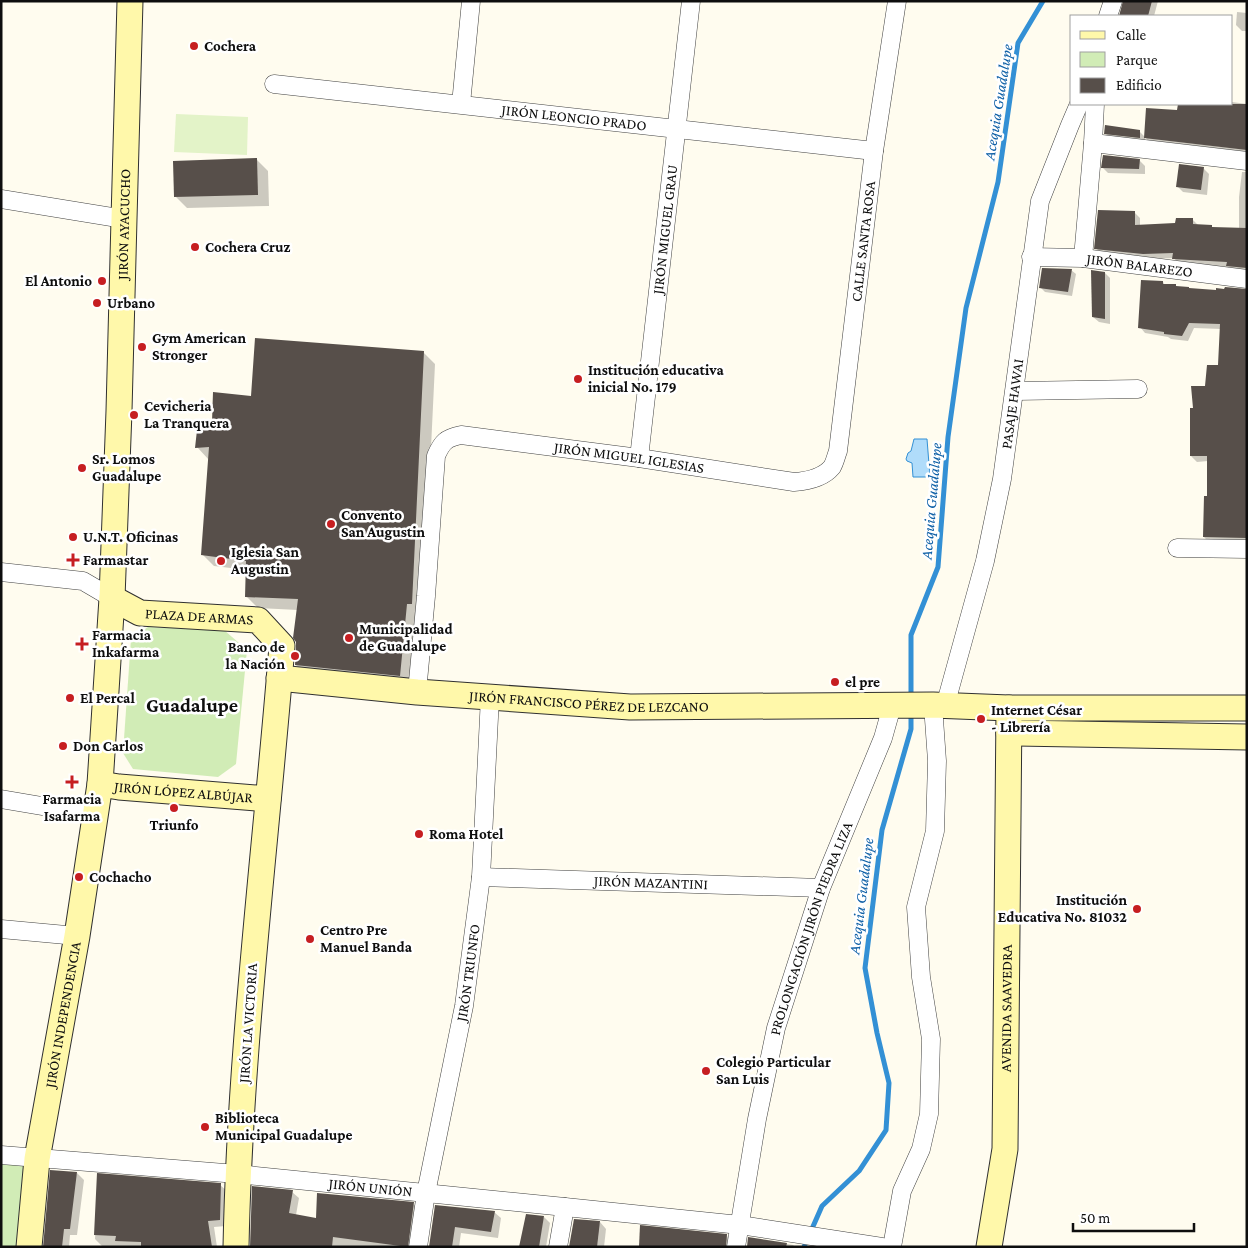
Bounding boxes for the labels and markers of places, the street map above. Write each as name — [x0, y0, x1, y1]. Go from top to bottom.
place label: Cochera — [204, 38, 257, 54]
marker: Cochera — [188, 40, 200, 52]
place label: Cochera Cruz — [205, 239, 291, 255]
marker: Cochera Cruz — [189, 241, 201, 253]
place label: El Antonio — [25, 273, 92, 289]
marker: El Antonio — [96, 275, 108, 287]
place label: Urbano — [107, 295, 155, 311]
marker: Urbano — [91, 297, 103, 309]
place label: Gym American Stronger — [152, 330, 246, 363]
marker: Gym American Stronger — [136, 341, 148, 353]
place label: Institución educativa inicial No. 179 — [588, 362, 724, 395]
marker: Institución educativa inicial No. 179 — [572, 373, 584, 385]
place label: Cevicheria La Tranquera — [144, 398, 230, 431]
marker: Cevicheria La Tranquera — [128, 409, 140, 421]
place label: Sr. Lomos Guadalupe — [92, 451, 161, 484]
marker: Sr. Lomos Guadalupe — [76, 462, 88, 474]
place label: Convento San Augustin — [341, 507, 426, 540]
marker: Convento San Augustin — [325, 518, 337, 530]
place label: U.N.T. Oficinas — [83, 529, 178, 545]
marker: U.N.T. Oficinas — [67, 531, 79, 543]
place label: Iglesia San Augustin — [230, 544, 299, 577]
place label: Farmastar — [83, 552, 148, 568]
marker: Farmastar — [67, 554, 79, 566]
marker: Iglesia San Augustin — [215, 555, 227, 567]
place label: Municipalidad de Guadalupe — [359, 621, 453, 654]
place label: Farmacia Inkafarma — [92, 627, 160, 660]
marker: Municipalidad de Guadalupe — [343, 632, 355, 644]
marker: Farmacia Inkafarma — [76, 638, 88, 650]
place label: Banco de la Nación — [226, 639, 285, 672]
marker: Banco de la Nación — [289, 650, 301, 662]
place label: el pre — [845, 674, 880, 690]
marker: el pre — [829, 676, 841, 688]
place label: El Percal — [80, 690, 135, 706]
marker: El Percal — [64, 692, 76, 704]
place label: Internet César - Librería — [991, 702, 1082, 735]
marker: Internet César - Librería — [975, 713, 987, 725]
place label: Don Carlos — [73, 738, 143, 754]
marker: Don Carlos — [57, 740, 69, 752]
marker: Farmacia Isafarma — [66, 776, 78, 788]
place label: Farmacia Isafarma — [42, 791, 102, 824]
marker: Triunfo — [168, 802, 180, 814]
place label: Triunfo — [150, 817, 199, 833]
place label: Roma Hotel — [429, 826, 504, 842]
marker: Roma Hotel — [413, 828, 425, 840]
place label: Cochacho — [89, 869, 152, 885]
marker: Cochacho — [73, 871, 85, 883]
place label: Institución Educativa No. 81032 — [998, 892, 1127, 925]
marker: Institución Educativa No. 81032 — [1131, 903, 1143, 915]
place label: Centro Pre Manuel Banda — [320, 922, 413, 955]
marker: Centro Pre Manuel Banda — [304, 933, 316, 945]
place label: Colegio Particular San Luis — [716, 1054, 831, 1087]
marker: Colegio Particular San Luis — [700, 1065, 712, 1077]
place label: Biblioteca Municipal Guadalupe — [215, 1110, 353, 1143]
marker: Biblioteca Municipal Guadalupe — [199, 1121, 211, 1133]

